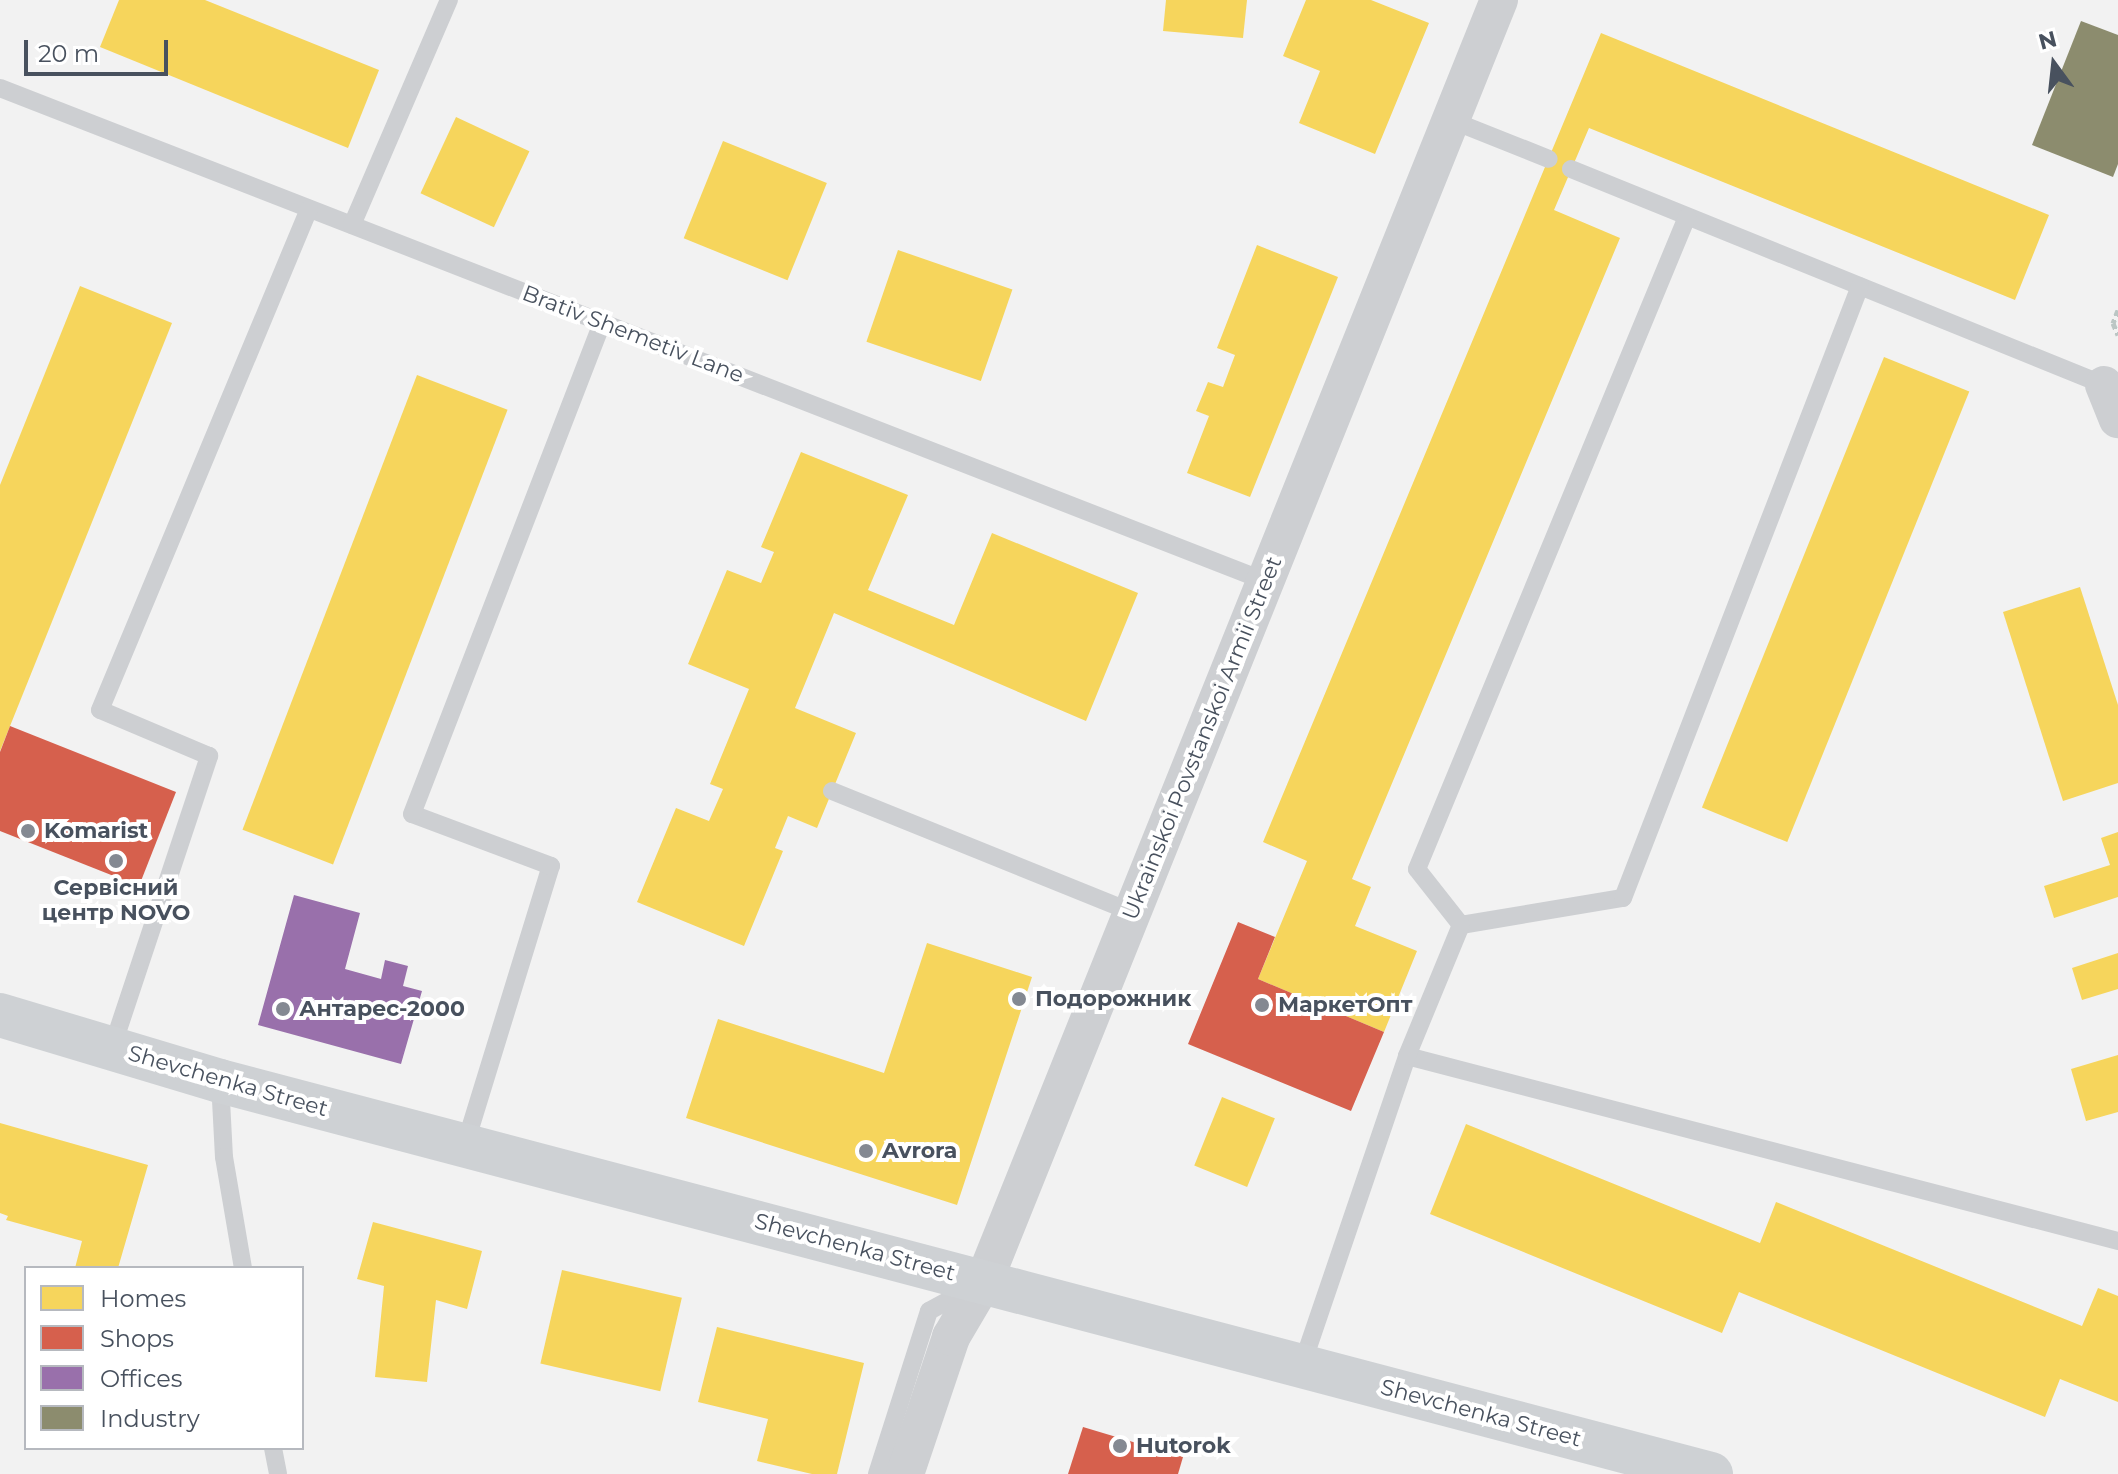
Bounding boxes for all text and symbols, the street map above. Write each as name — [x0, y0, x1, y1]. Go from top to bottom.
scale bar — [28, 24, 172, 74]
north arrow — [2014, 24, 2094, 104]
text: N — [2036, 25, 2060, 56]
text: 20 m — [38, 39, 99, 68]
street label: Brativ Shemetiv Lane — [519, 280, 747, 388]
street label: Ukrainskoi Povstanskoi Armii Street — [1117, 552, 1287, 924]
place label: Komarist — [44, 818, 148, 844]
marker: Komarist — [19, 822, 37, 840]
marker: Сервісний центр NOVO — [107, 852, 125, 870]
place label: Сервісний центр NOVO — [42, 874, 190, 926]
place label: Подорожник — [1035, 986, 1191, 1012]
marker: Подорожник — [1010, 990, 1028, 1008]
place label: МаркетОпт — [1278, 992, 1412, 1018]
place label: Антарес-2000 — [299, 996, 465, 1022]
marker: МаркетОпт — [1253, 996, 1271, 1014]
marker: Антарес-2000 — [274, 1000, 292, 1018]
street label: Shevchenka Street — [125, 1040, 331, 1122]
place label: Avrora — [882, 1138, 957, 1164]
marker: Avrora — [857, 1142, 875, 1160]
street label: Shevchenka Street — [752, 1208, 958, 1286]
legend — [24, 1266, 304, 1450]
text: Homes — [100, 1284, 186, 1313]
text: Shops — [100, 1324, 174, 1353]
text: Offices — [100, 1364, 182, 1393]
street label: Shevchenka Street — [1378, 1374, 1584, 1452]
text: Industry — [100, 1404, 200, 1433]
place label: Hutorok — [1136, 1433, 1231, 1459]
marker: Hutorok — [1111, 1437, 1129, 1455]

